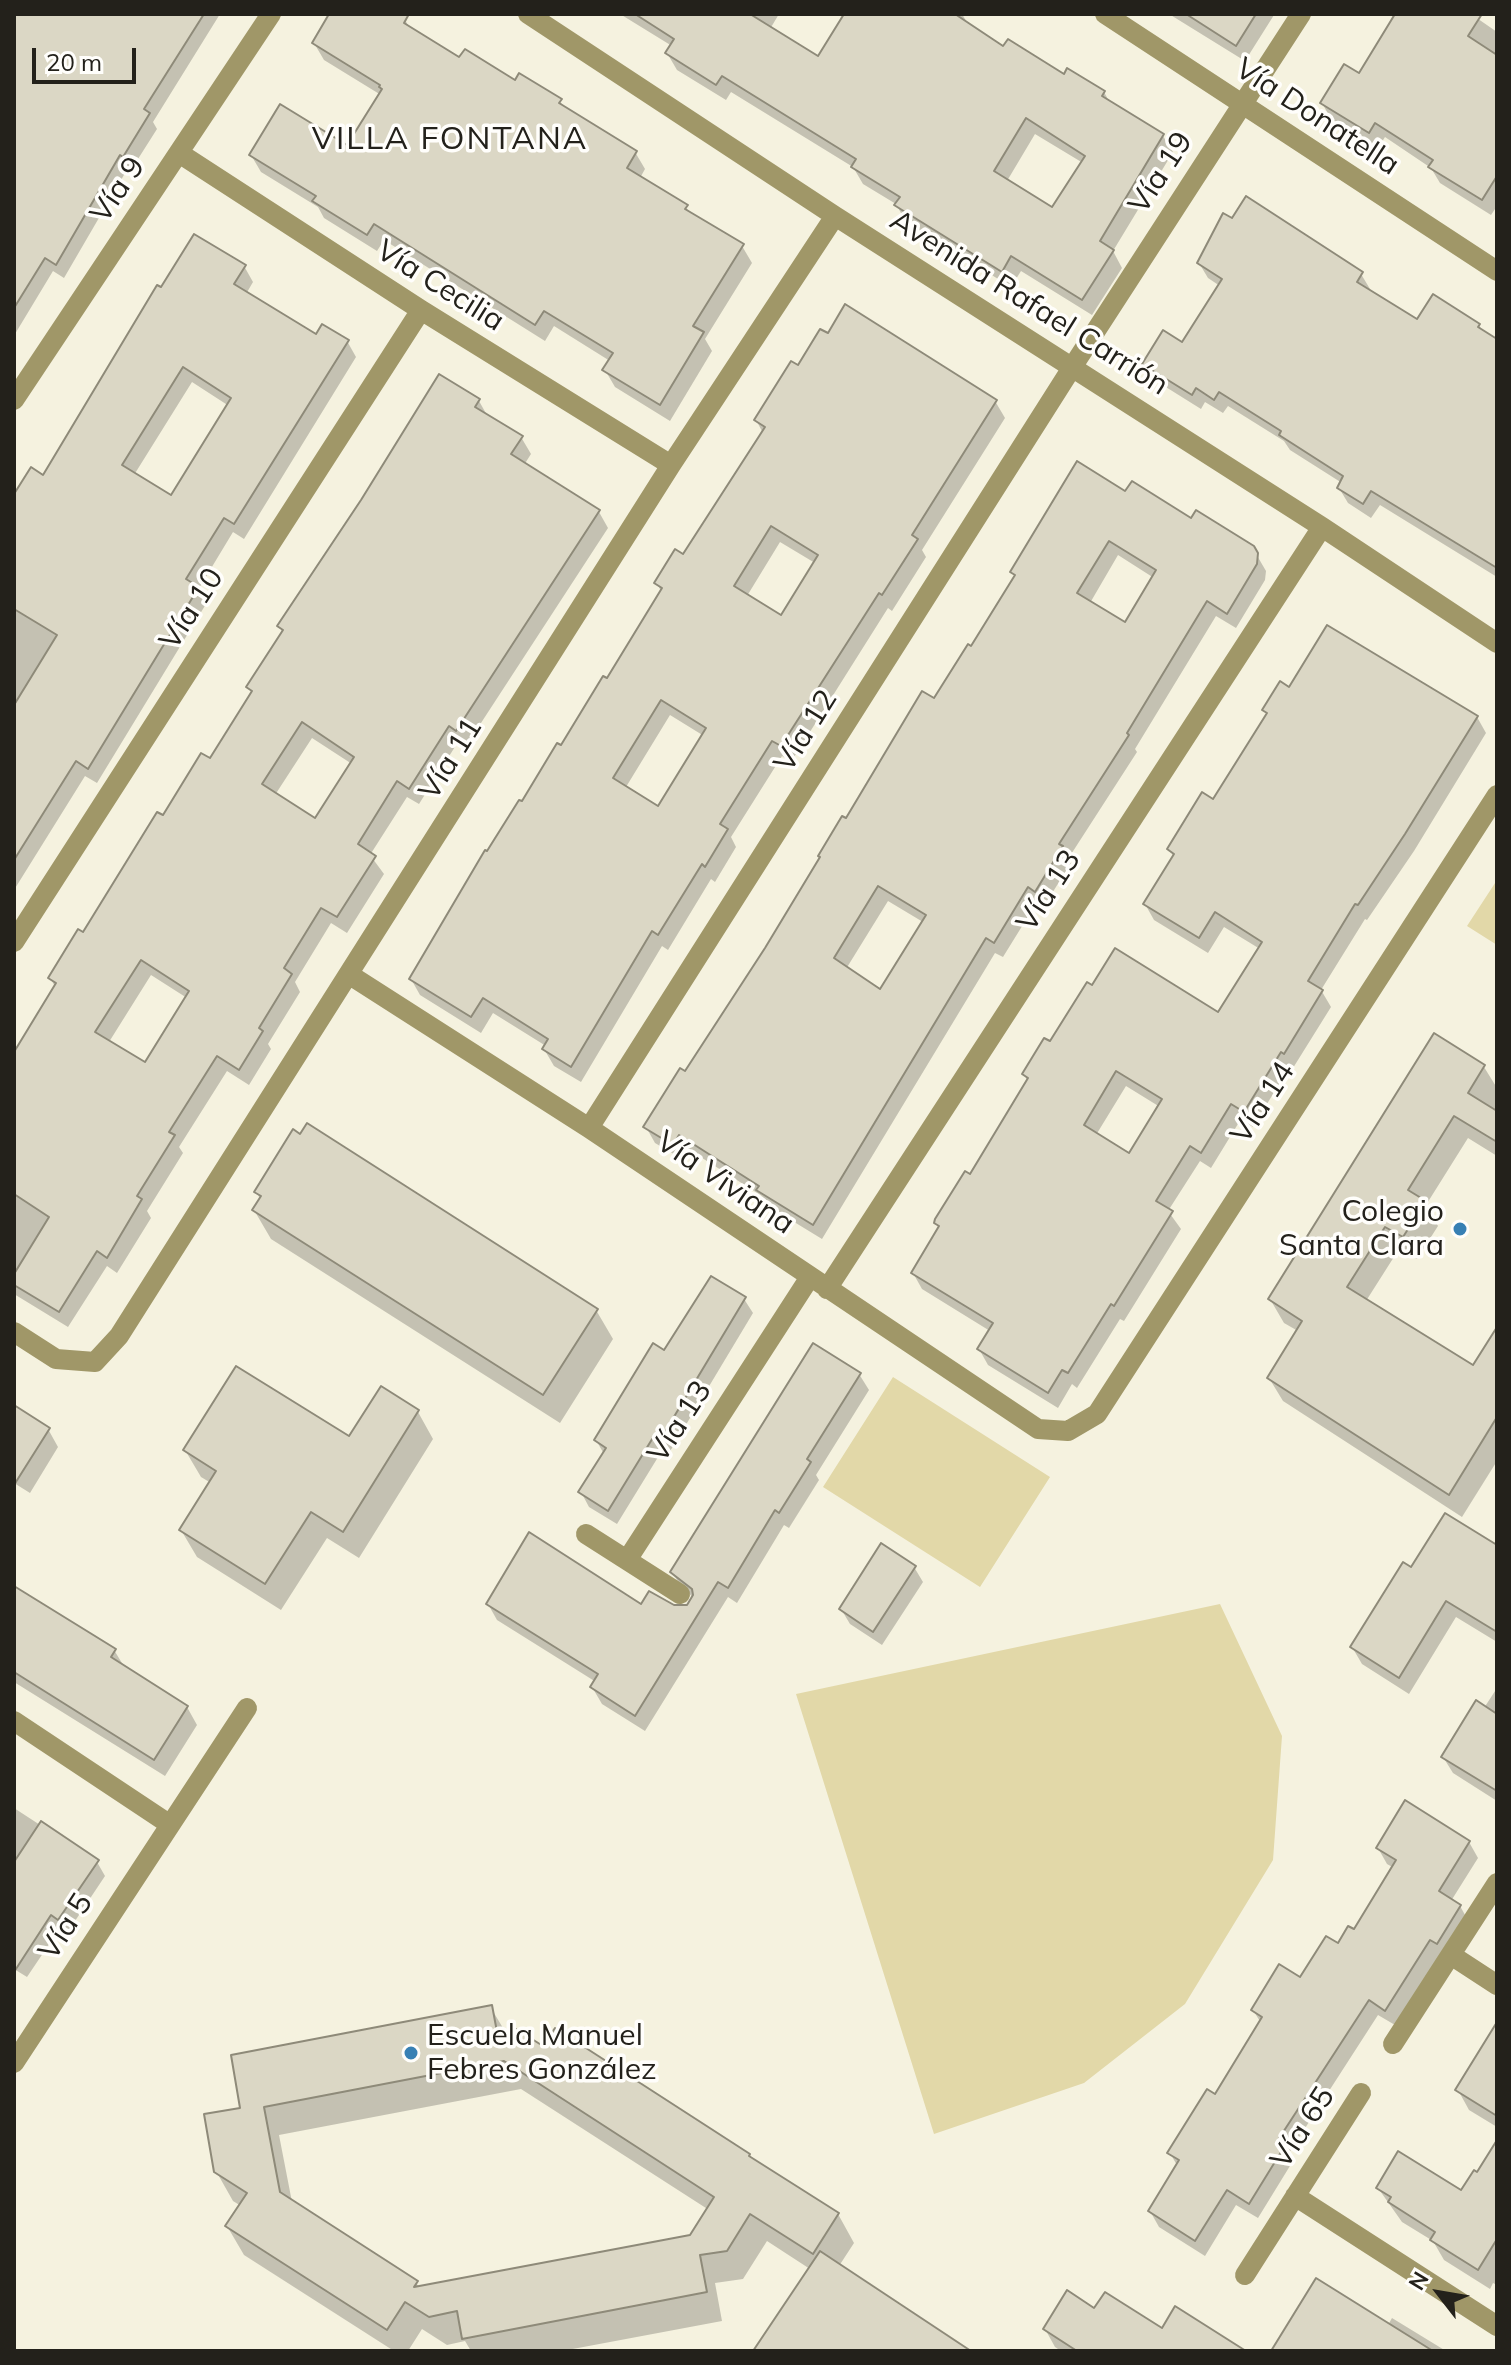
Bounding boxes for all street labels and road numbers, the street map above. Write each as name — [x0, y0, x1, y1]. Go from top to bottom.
street label: Vía Donatella — [1228, 51, 1406, 183]
street label: Vía 19 — [1121, 125, 1201, 221]
street label: Vía 9 — [83, 150, 153, 230]
street label: Avenida Rafael Carrión — [883, 203, 1175, 403]
street label: Vía Cecilia — [369, 233, 511, 339]
street label: Vía 10 — [152, 561, 232, 657]
street label: Vía 12 — [767, 683, 845, 779]
street label: Vía 11 — [412, 711, 490, 807]
street label: Vía 13 — [1009, 843, 1089, 939]
street label: Vía 14 — [1223, 1055, 1303, 1151]
street label: Vía Viviana — [649, 1124, 801, 1242]
street label: Vía 13 — [640, 1374, 720, 1470]
street label: Vía 5 — [31, 1887, 101, 1967]
street label: Vía 65 — [1263, 2080, 1343, 2176]

